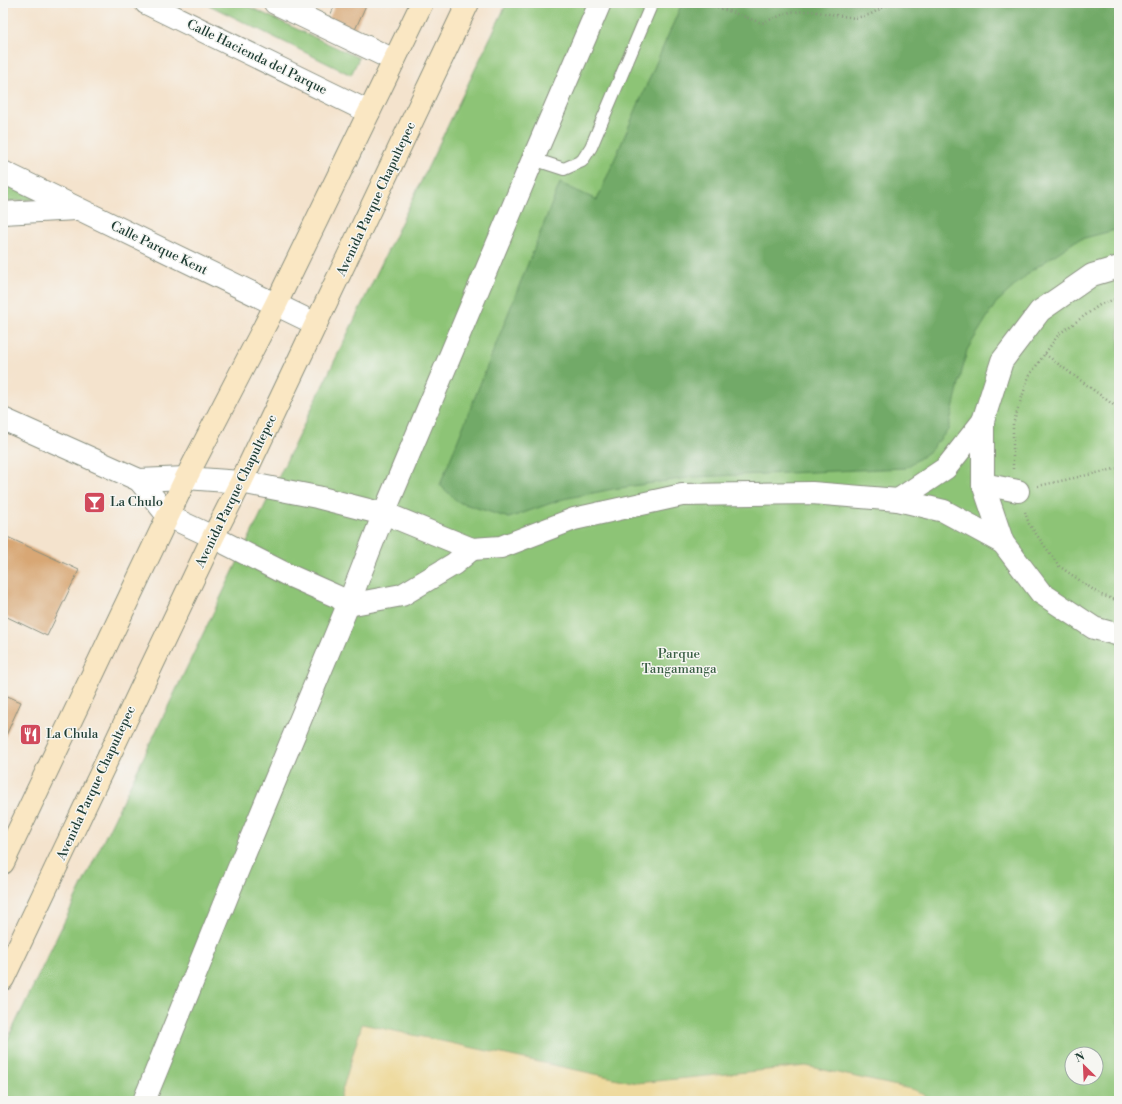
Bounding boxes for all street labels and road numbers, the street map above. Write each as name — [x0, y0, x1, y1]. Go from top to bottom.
street label: Calle Hacienda del Parque — [184, 16, 330, 98]
street label: Avenida Parque Chapultepec — [333, 119, 419, 280]
street label: Calle Parque Kent — [108, 218, 210, 279]
street label: Avenida Parque Chapultepec — [191, 411, 280, 571]
street label: Avenida Parque Chapultepec — [53, 703, 139, 864]

